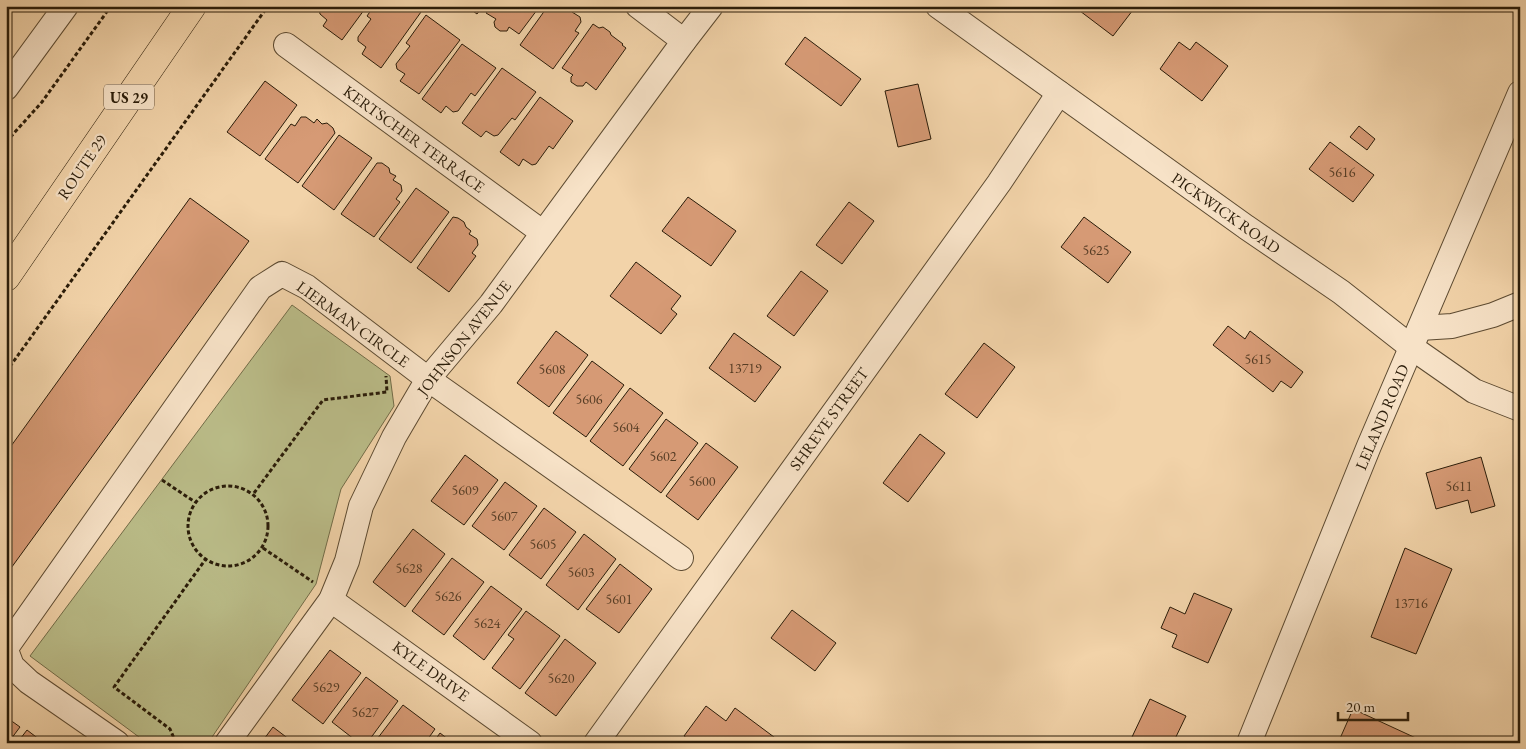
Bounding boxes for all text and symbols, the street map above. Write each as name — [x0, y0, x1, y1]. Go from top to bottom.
street label: KERTSCHER TERRACE — [339, 81, 489, 197]
road number: US 29 — [104, 84, 154, 110]
street label: ROUTE 29 — [53, 130, 111, 203]
house number: 5616 — [1329, 163, 1356, 181]
street label: PICKWICK ROAD — [1167, 168, 1285, 258]
house number: 5625 — [1083, 241, 1109, 259]
street label: LIERMAN CIRCLE — [292, 276, 414, 372]
street label: JOHNSON AVENUE — [411, 276, 516, 402]
house number: 5615 — [1245, 350, 1271, 368]
house number: 13719 — [728, 359, 762, 377]
house number: 5608 — [539, 360, 566, 378]
street label: LELAND ROAD — [1350, 361, 1414, 473]
street label: SHREVE STREET — [785, 363, 874, 475]
house number: 5606 — [576, 390, 603, 408]
house number: 5604 — [613, 418, 640, 436]
house number: 5602 — [650, 447, 677, 465]
house number: 5600 — [689, 472, 716, 490]
house number: 5611 — [1446, 477, 1472, 495]
house number: 5609 — [452, 481, 479, 499]
house number: 5607 — [491, 507, 518, 525]
house number: 5605 — [530, 535, 556, 553]
house number: 5628 — [396, 559, 423, 577]
house number: 5603 — [568, 563, 595, 581]
house number: 5626 — [435, 587, 462, 605]
house number: 5601 — [606, 590, 632, 608]
house number: 13716 — [1394, 594, 1428, 612]
house number: 5624 — [474, 614, 501, 632]
street label: KYLE DRIVE — [388, 636, 474, 706]
house number: 5620 — [548, 669, 575, 687]
house number: 5629 — [313, 678, 340, 696]
scale bar — [1338, 689, 1408, 721]
text: 20 m — [1346, 697, 1375, 716]
house number: 5627 — [352, 703, 379, 721]

